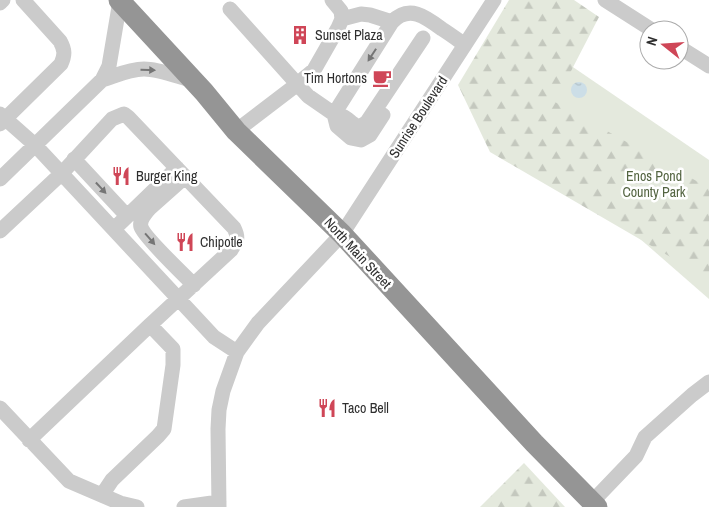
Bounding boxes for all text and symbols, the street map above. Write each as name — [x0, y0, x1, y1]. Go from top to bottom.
north arrow — [639, 20, 689, 70]
building icon: Sunset Plaza — [289, 24, 311, 46]
place label: Sunset Plaza — [315, 26, 383, 44]
text: N — [642, 35, 661, 48]
one-way arrow — [367, 48, 376, 61]
one-way arrow — [140, 66, 156, 74]
cafe icon: Tim Hortons — [371, 67, 393, 89]
place label: Tim Hortons — [304, 69, 367, 87]
street label: Sunrise Boulevard — [385, 72, 451, 162]
restaurant icon: Burger King — [110, 165, 132, 187]
place label: Burger King — [136, 167, 198, 185]
park label: Enos Pond County Park — [622, 167, 686, 201]
one-way arrow — [95, 181, 107, 193]
street label: North Main Street — [321, 214, 395, 292]
restaurant icon: Chipotle — [174, 231, 196, 253]
one-way arrow — [144, 232, 156, 244]
place label: Chipotle — [200, 233, 243, 251]
restaurant icon: Taco Bell — [316, 397, 338, 419]
place label: Taco Bell — [342, 399, 389, 417]

